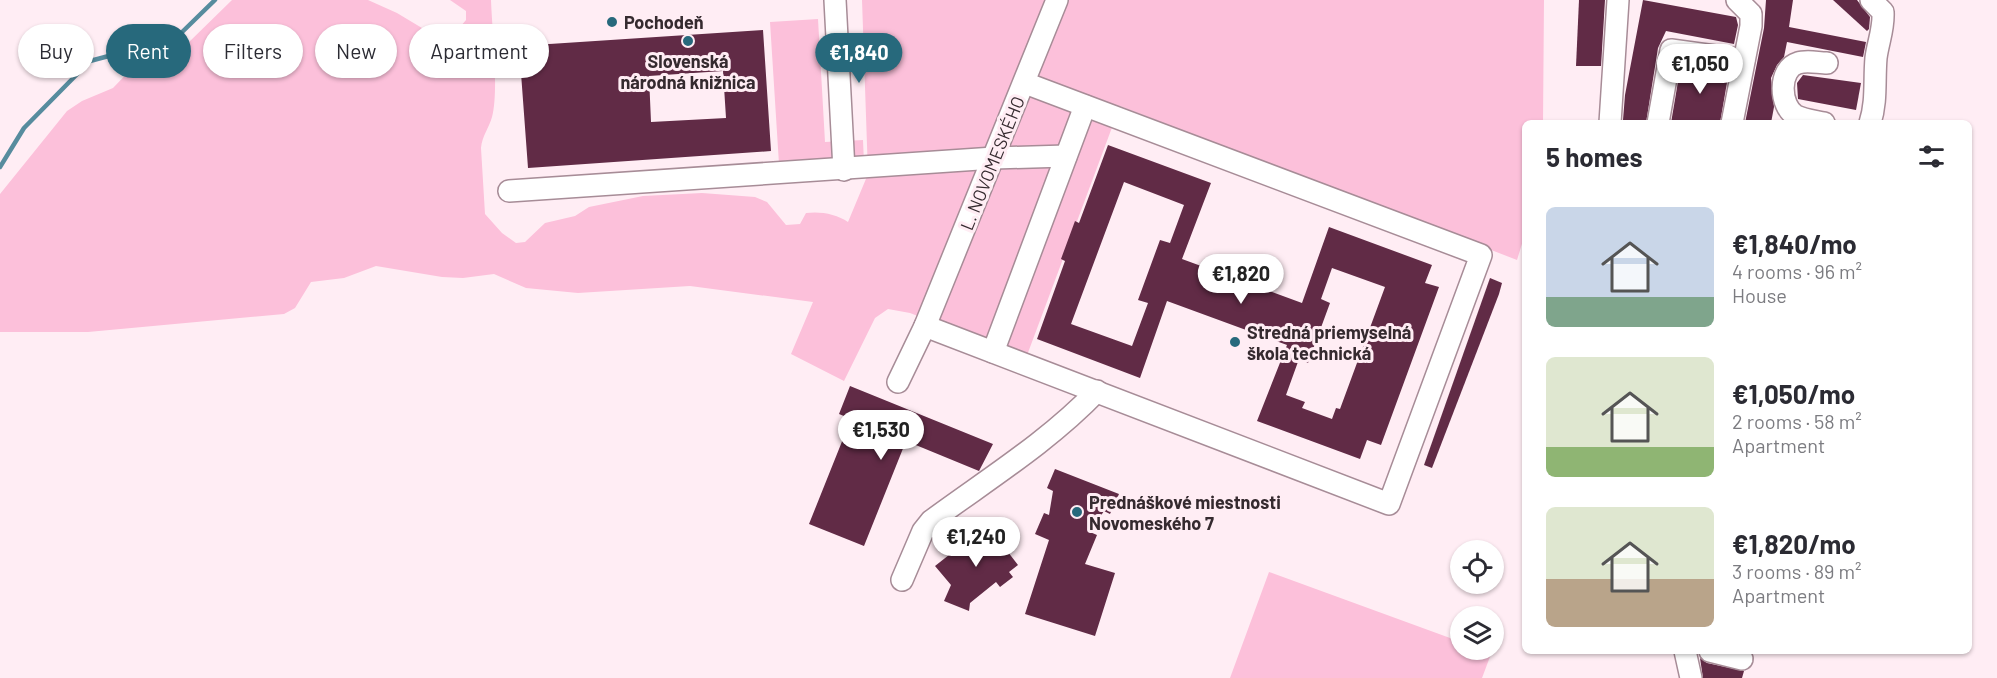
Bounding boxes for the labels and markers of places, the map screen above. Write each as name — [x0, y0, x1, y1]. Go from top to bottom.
place label: Pochodeň — [624, 11, 704, 33]
marker: Pochodeň — [605, 15, 619, 29]
pin: €1,840 — [810, 33, 908, 84]
marker: Slovenská národná knižnica — [681, 34, 695, 48]
pin: €1,050 — [1651, 44, 1749, 95]
place label: Slovenská národná knižnica — [620, 50, 756, 93]
pin: €1,820 — [1192, 254, 1290, 305]
place label: Stredná priemyselná škola technická — [1247, 321, 1411, 364]
marker: Stredná priemyselná škola technická — [1228, 335, 1242, 349]
pin: €1,530 — [832, 410, 930, 461]
place label: Prednáškové miestnosti Novomeského 7 — [1089, 491, 1281, 534]
marker: Prednáškové miestnosti Novomeského 7 — [1070, 505, 1084, 519]
pin: €1,240 — [927, 517, 1025, 568]

